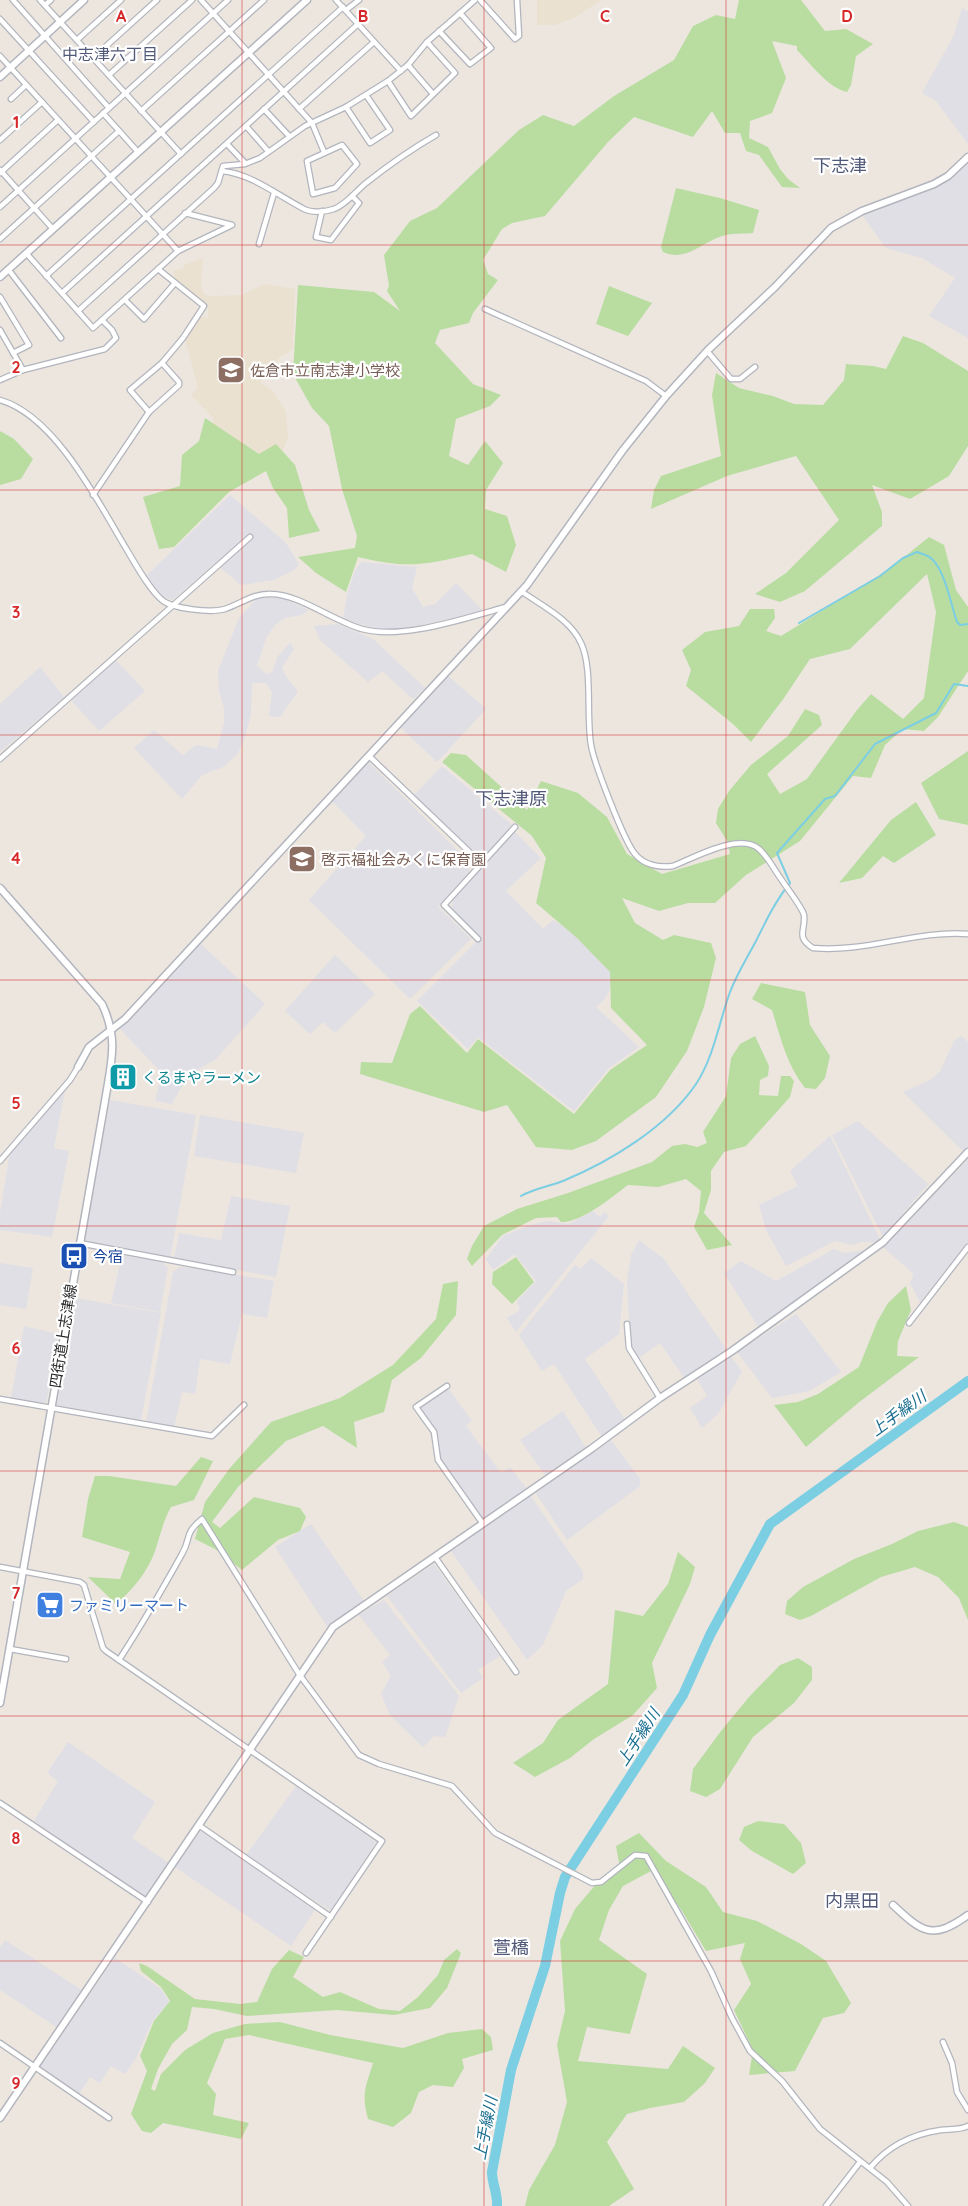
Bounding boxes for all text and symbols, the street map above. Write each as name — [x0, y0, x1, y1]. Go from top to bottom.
text: A — [116, 6, 127, 26]
text: B — [358, 6, 368, 26]
text: C — [600, 6, 610, 26]
text: D — [841, 6, 853, 26]
district label: 中志津六丁目 — [62, 44, 158, 64]
text: 1 — [13, 112, 19, 132]
district label: 下志津 — [813, 154, 867, 177]
school or university icon: 佐倉市立南志津小学校 — [216, 355, 246, 385]
text: 2 — [11, 357, 21, 377]
place label: 佐倉市立南志津小学校 — [250, 361, 400, 380]
text: 3 — [12, 602, 20, 622]
district label: 下志津原 — [475, 787, 547, 810]
school or university icon: 啓示福祉会みくに保育園 — [287, 844, 317, 874]
text: 4 — [11, 848, 21, 868]
place label: 啓示福祉会みくに保育園 — [321, 850, 486, 869]
building icon: くるまやラーメン — [108, 1062, 138, 1092]
place label: くるまやラーメン — [142, 1068, 261, 1087]
text: 5 — [11, 1093, 21, 1113]
bus stop icon: 今宿 — [59, 1241, 89, 1271]
place label: 今宿 — [93, 1247, 123, 1266]
street label: 四街道上志津線 — [45, 1283, 81, 1389]
text: 6 — [12, 1338, 21, 1358]
water label: 上手繰川 — [866, 1385, 931, 1440]
text: 7 — [12, 1583, 21, 1603]
supermarket icon: ファミリーマート — [35, 1590, 65, 1620]
place label: ファミリーマート — [69, 1596, 189, 1615]
water label: 上手繰川 — [612, 1703, 665, 1769]
text: 8 — [12, 1828, 21, 1848]
district label: 内黒田 — [825, 1889, 879, 1912]
district label: 萱橋 — [493, 1936, 529, 1959]
text: 9 — [11, 2073, 21, 2093]
water label: 上手繰川 — [469, 2093, 501, 2161]

